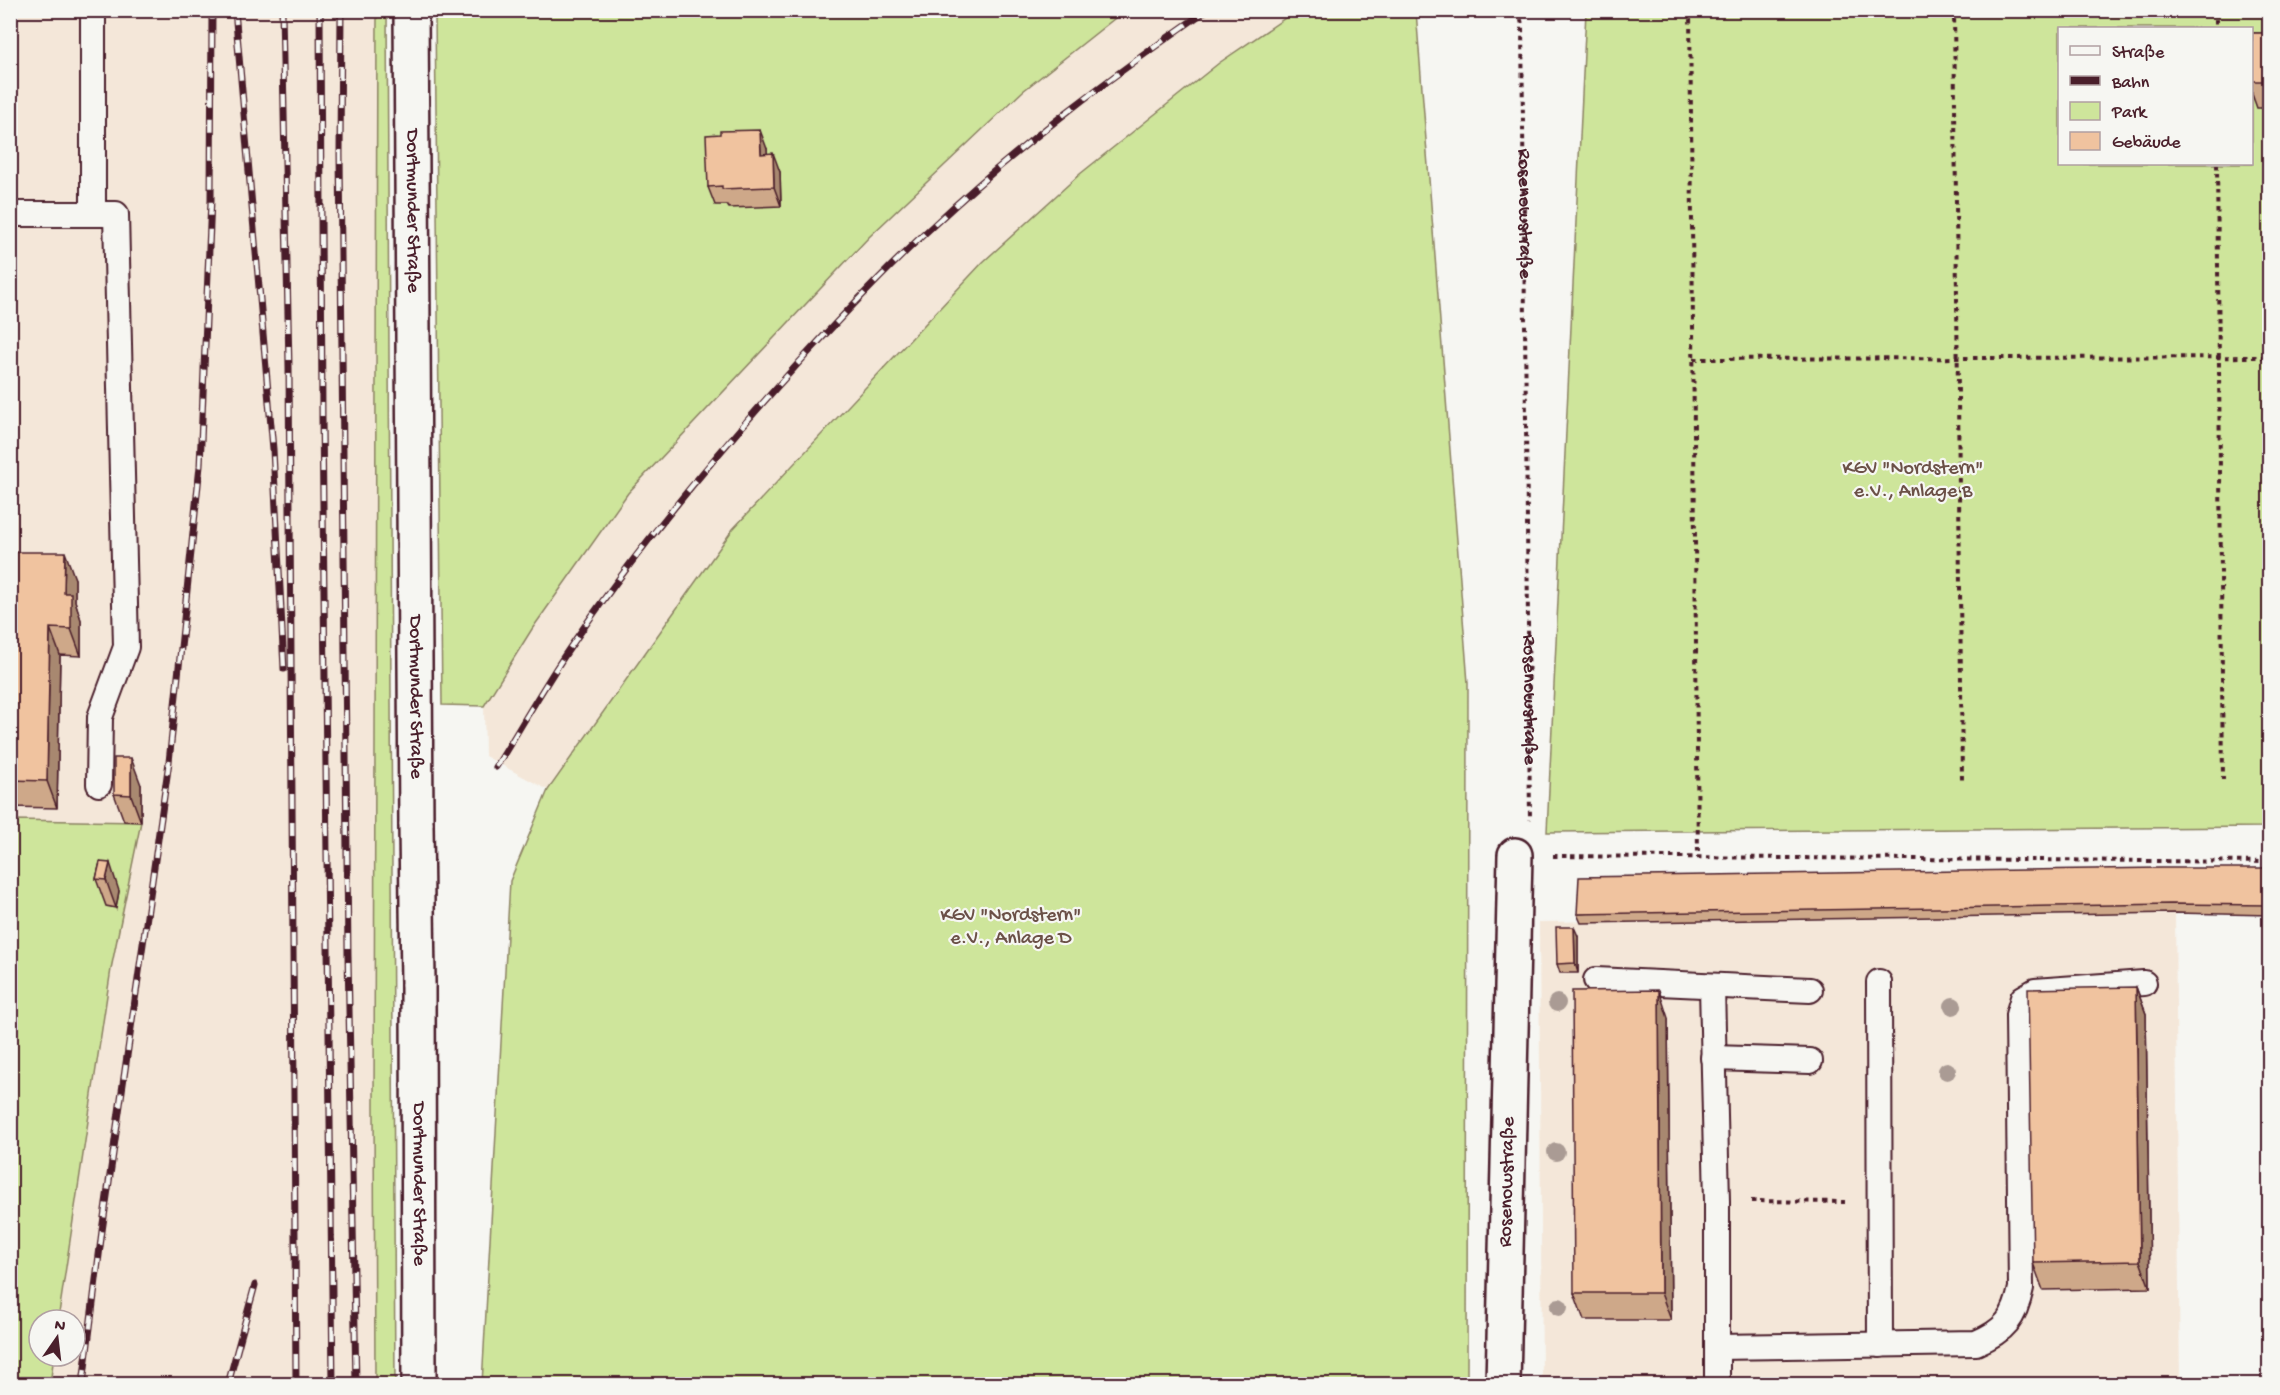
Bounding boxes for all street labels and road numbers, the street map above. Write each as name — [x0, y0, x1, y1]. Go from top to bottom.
street label: Dortmunder Straße — [400, 127, 424, 294]
street label: Rosenowstraße — [1512, 148, 1536, 280]
street label: Dortmunder Straße — [403, 613, 427, 780]
street label: Rosenowstraße — [1517, 634, 1541, 766]
street label: Dortmunder Straße — [407, 1100, 430, 1267]
street label: Rosenowstraße — [1495, 1116, 1521, 1247]

